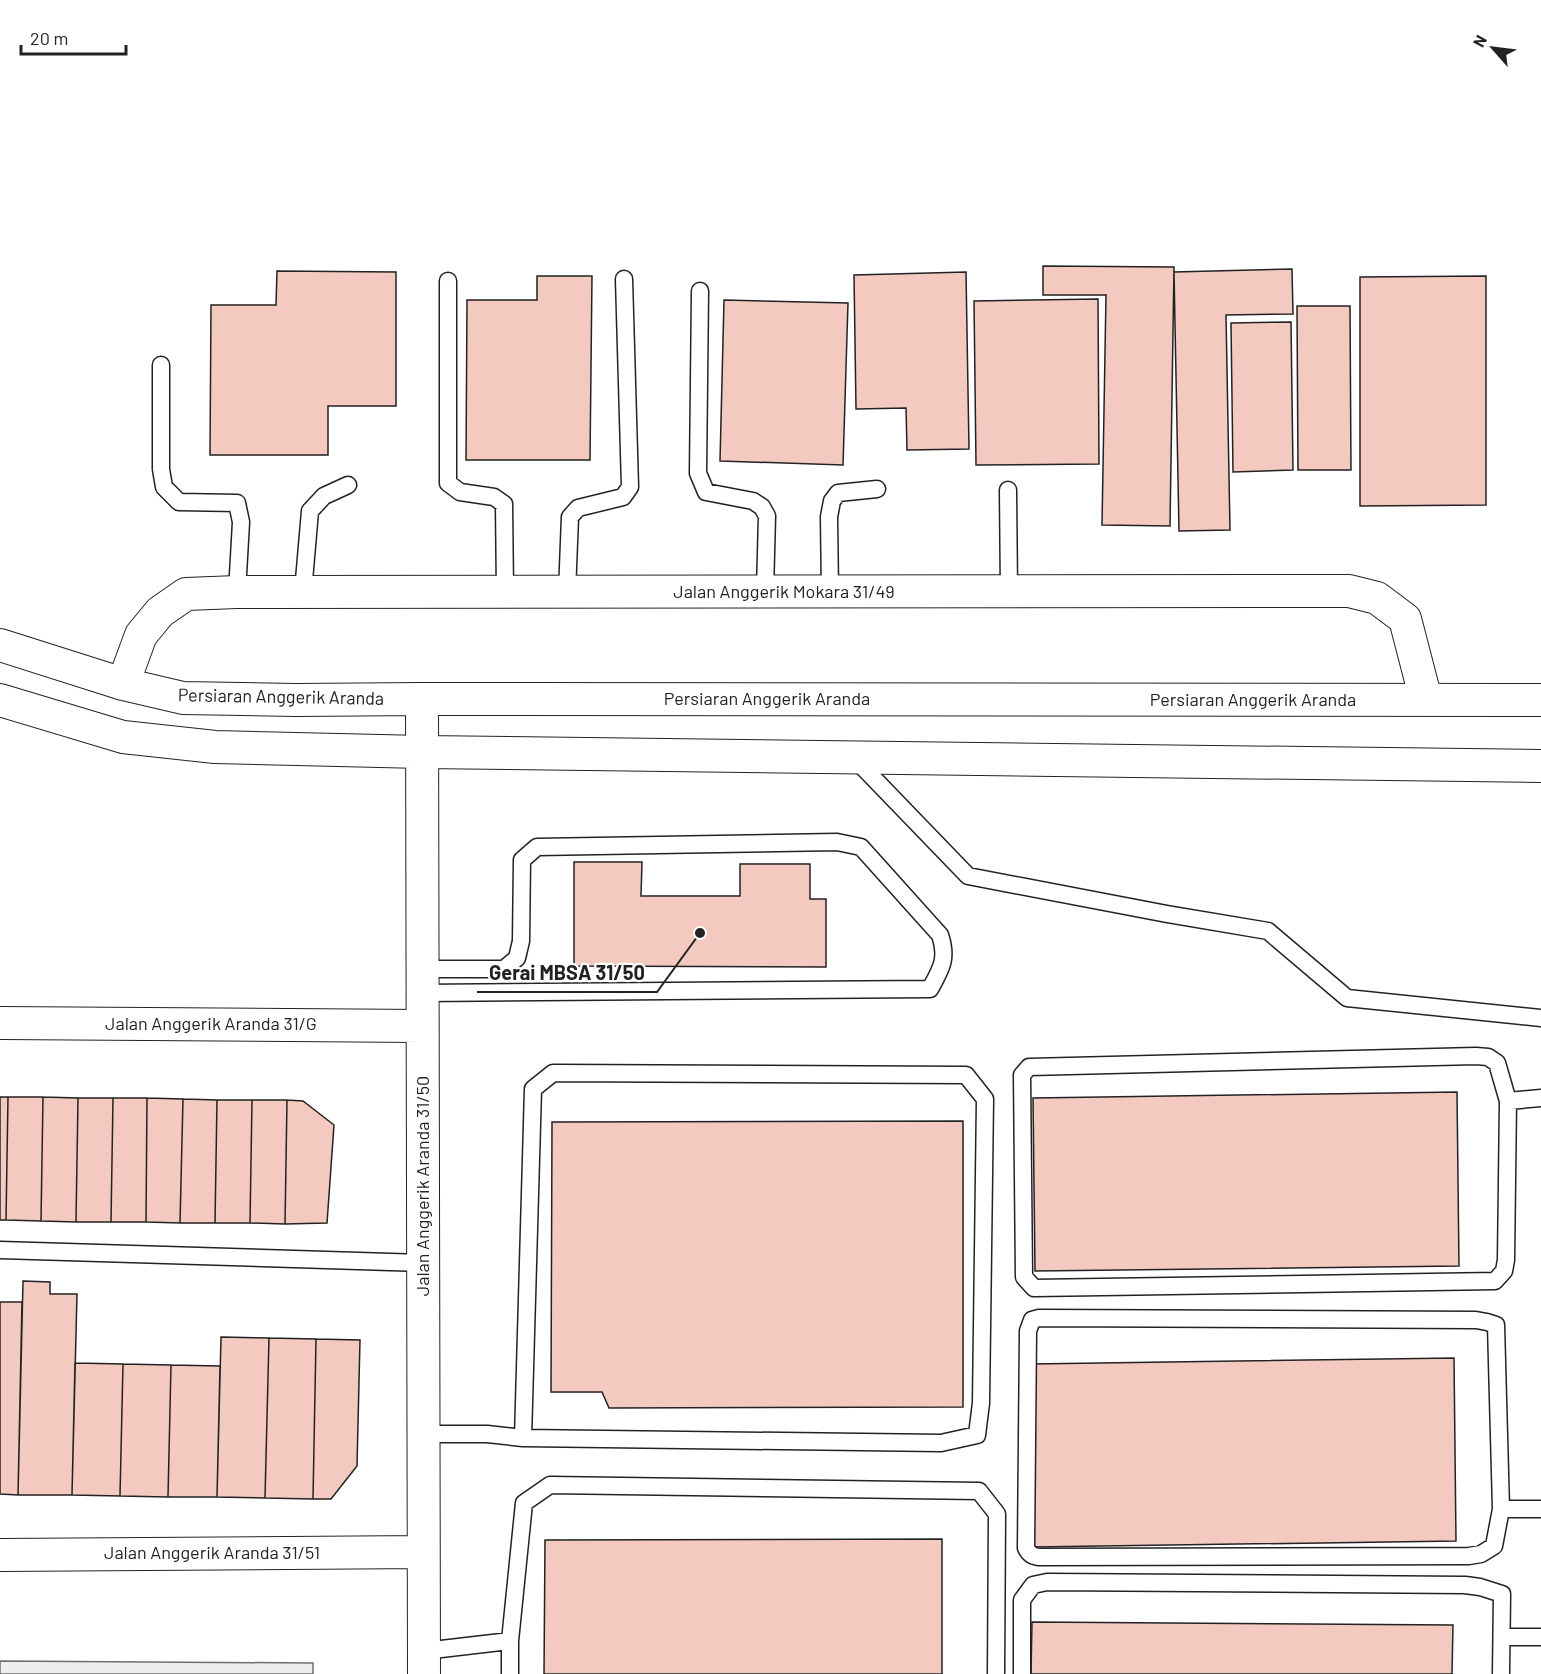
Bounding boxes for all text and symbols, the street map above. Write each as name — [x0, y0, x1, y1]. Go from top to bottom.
scale bar — [21, 18, 126, 56]
north arrow — [1463, 18, 1523, 78]
text: 20 m — [30, 27, 68, 49]
text: N — [1468, 32, 1490, 50]
street label: Jalan Anggerik Mokara 31/49 — [673, 580, 895, 602]
street label: Persiaran Anggerik Aranda — [178, 683, 384, 709]
street label: Persiaran Anggerik Aranda — [664, 687, 870, 709]
street label: Persiaran Anggerik Aranda — [1150, 688, 1356, 710]
callout: Gerai MBSA 31/50 — [477, 954, 657, 992]
text: Gerai MBSA 31/50 — [489, 960, 645, 984]
street label: Jalan Anggerik Aranda 31/G — [105, 1012, 317, 1034]
street label: Jalan Anggerik Aranda 31/50 — [411, 1076, 433, 1296]
street label: Jalan Anggerik Aranda 31/51 — [104, 1541, 320, 1563]

